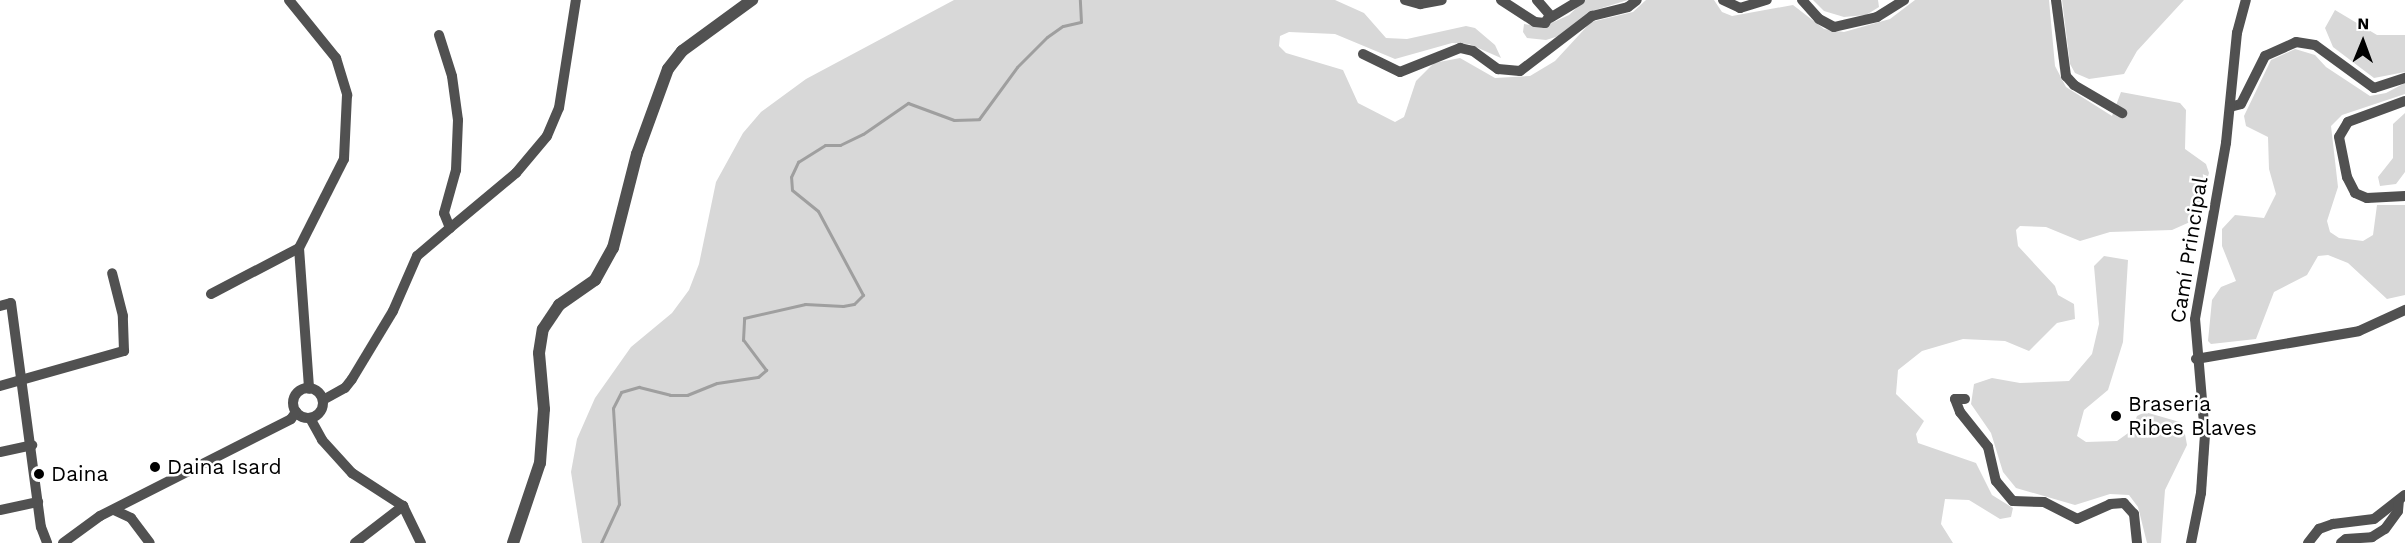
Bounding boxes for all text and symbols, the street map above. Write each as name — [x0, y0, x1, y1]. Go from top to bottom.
north arrow — [2333, 12, 2393, 72]
text: N — [2357, 14, 2369, 33]
street label: Camí Principal — [2165, 175, 2213, 325]
place label: Braseria Ribes Blaves — [2128, 391, 2257, 441]
marker: Braseria Ribes Blaves — [2109, 409, 2123, 423]
place label: Daina Isard — [167, 454, 282, 480]
marker: Daina Isard — [148, 460, 162, 474]
place label: Daina — [51, 461, 108, 487]
marker: Daina — [32, 467, 46, 481]

